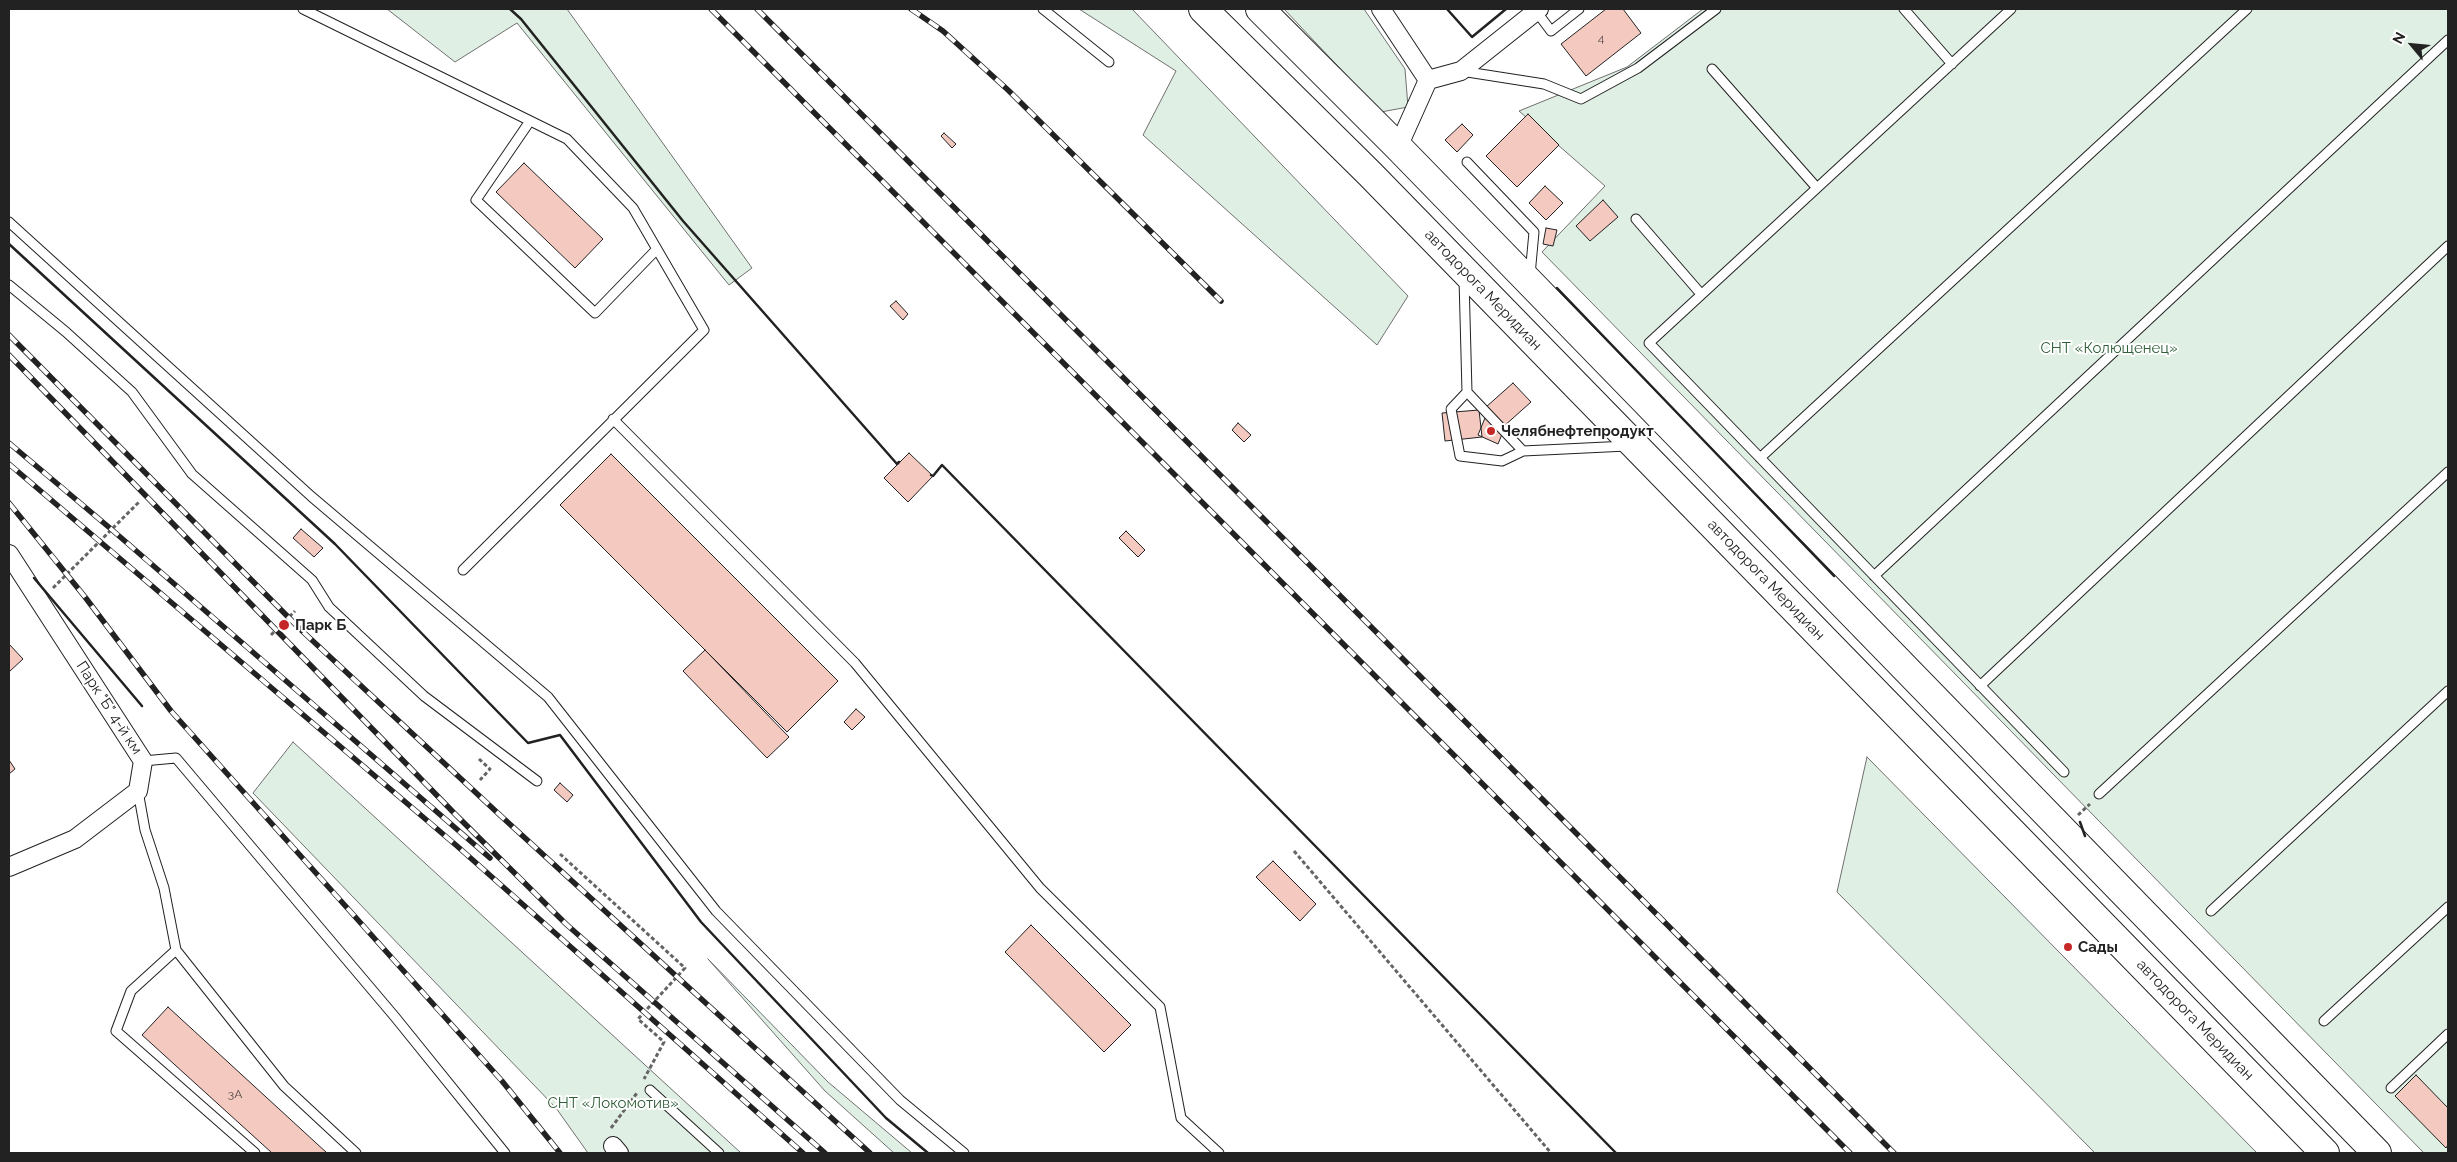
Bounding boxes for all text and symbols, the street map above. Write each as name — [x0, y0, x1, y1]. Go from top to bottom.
north arrow — [2387, 20, 2437, 70]
text: N — [2389, 29, 2408, 46]
house number: 4 — [1598, 31, 1604, 45]
street label: автодорога Меридиан — [1421, 226, 1545, 354]
park label: СНТ «Колющенец» — [2040, 339, 2178, 357]
place label: Челябнефтепродукт — [1501, 422, 1654, 440]
marker: Челябнефтепродукт — [1485, 425, 1497, 437]
street label: автодорога Меридиан — [1704, 516, 1828, 644]
place label: Парк Б — [295, 616, 346, 634]
marker: Парк Б — [277, 618, 291, 632]
street label: Парк "Б" 4-й км — [72, 658, 146, 758]
place label: Сады — [2078, 938, 2118, 956]
marker: Сады — [2062, 941, 2074, 953]
street label: автодорога Меридиан — [2133, 956, 2257, 1084]
house number: 3А — [228, 1087, 242, 1101]
park label: СНТ «Локомотив» — [547, 1094, 679, 1112]

